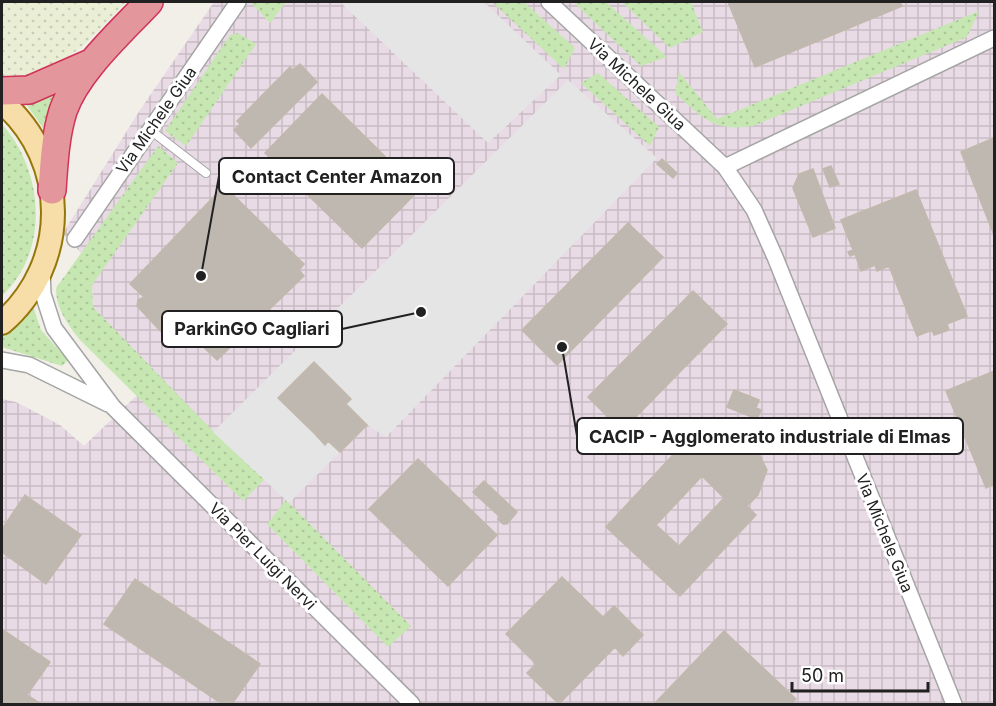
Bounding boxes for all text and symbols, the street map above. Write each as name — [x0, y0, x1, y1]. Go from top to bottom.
street label: Via Michele Giua — [584, 34, 690, 134]
street label: Via Michele Giua — [111, 62, 201, 178]
callout: Contact Center Amazon — [219, 158, 454, 194]
text: Contact Center Amazon — [232, 166, 442, 187]
callout: ParkinGO Cagliari — [162, 311, 342, 347]
text: ParkinGO Cagliari — [174, 318, 330, 339]
callout: CACIP - Agglomerato industriale di Elmas — [577, 418, 963, 454]
text: CACIP - Agglomerato industriale di Elmas — [589, 426, 951, 447]
street label: Via Michele Giua — [852, 471, 918, 595]
street label: Via Pier Luigi Nervi — [205, 498, 321, 614]
scale bar — [792, 655, 928, 693]
text: 50 m — [801, 665, 844, 686]

